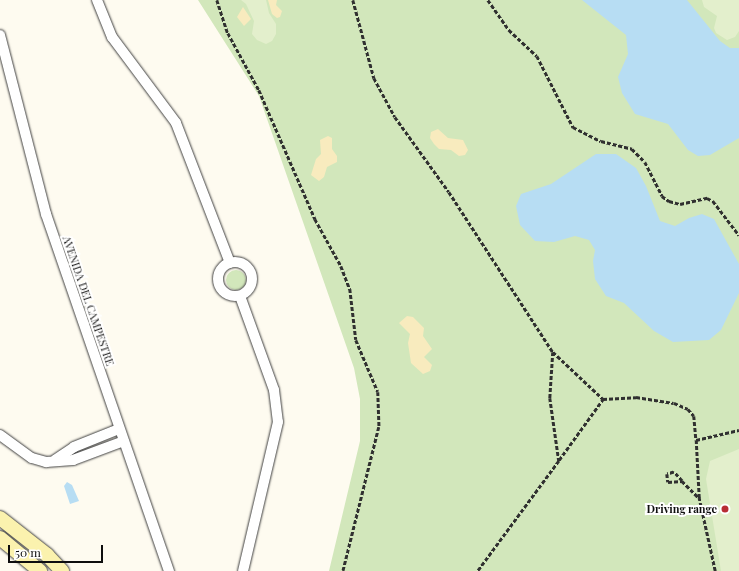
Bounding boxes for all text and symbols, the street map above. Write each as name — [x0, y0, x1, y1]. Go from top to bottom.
street label: AVENIDA DEL CAMPESTRE — [60, 234, 116, 368]
place label: Driving range — [647, 502, 717, 516]
marker: Driving range — [720, 504, 730, 514]
scale bar — [10, 537, 105, 563]
text: 50 m — [15, 544, 41, 560]

